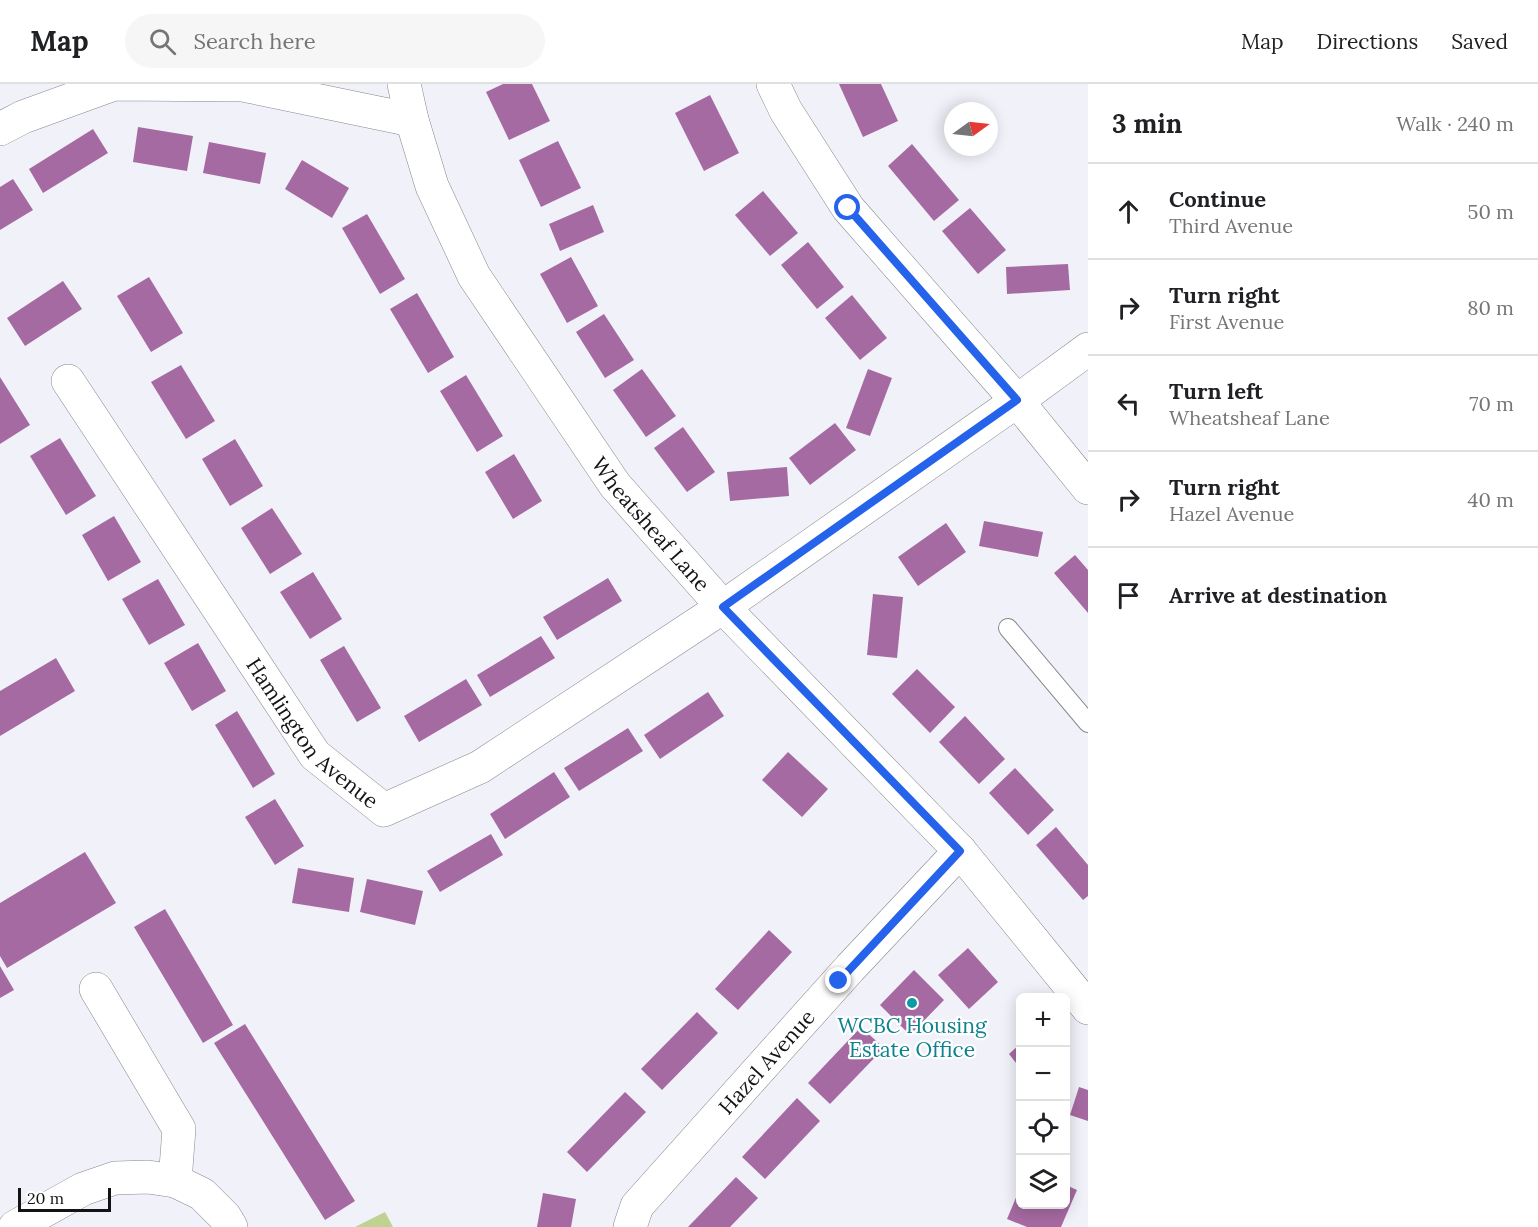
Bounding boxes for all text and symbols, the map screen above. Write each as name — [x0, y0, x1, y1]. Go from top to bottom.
search box — [125, 14, 545, 68]
text: Map — [30, 23, 89, 59]
icon: search — [146, 25, 179, 58]
text: Search here — [194, 27, 316, 55]
text: Map — [1241, 28, 1284, 55]
text: Directions — [1317, 28, 1418, 55]
text: Saved — [1451, 28, 1508, 55]
north arrow — [944, 102, 998, 156]
text: 3 min — [1112, 107, 1182, 140]
text: Walk · 240 m — [1396, 111, 1514, 136]
text: Continue — [1169, 185, 1266, 213]
route start — [834, 194, 860, 220]
icon: ahead — [1112, 195, 1145, 228]
text: 50 m — [1468, 199, 1514, 224]
text: Third Avenue — [1169, 213, 1293, 238]
text: Turn right — [1169, 281, 1280, 309]
icon: right — [1112, 291, 1145, 324]
text: 80 m — [1467, 295, 1514, 320]
text: First Avenue — [1169, 309, 1284, 334]
text: Turn left — [1169, 377, 1263, 405]
icon: left — [1112, 387, 1145, 420]
text: 70 m — [1469, 391, 1514, 416]
text: Wheatsheaf Lane — [1169, 405, 1330, 430]
street label: Wheatsheaf Lane — [586, 451, 716, 597]
text: Turn right — [1169, 473, 1280, 501]
icon: right — [1112, 483, 1145, 516]
text: 40 m — [1468, 487, 1514, 512]
text: Hazel Avenue — [1169, 501, 1294, 526]
icon: arrive — [1112, 579, 1145, 612]
text: Arrive at destination — [1169, 581, 1387, 609]
street label: Hamlington Avenue — [241, 652, 384, 814]
route end — [825, 967, 851, 993]
map controls — [1016, 993, 1070, 1209]
button: + — [1016, 993, 1070, 1047]
marker: WCBC Housing Estate Office — [905, 996, 919, 1010]
street label: Hazel Avenue — [712, 1004, 820, 1120]
place label: WCBC Housing Estate Office — [837, 1012, 987, 1063]
button: − — [1016, 1047, 1070, 1101]
button: locate — [1016, 1101, 1070, 1155]
button: layers — [1016, 1155, 1070, 1209]
scale bar — [18, 1185, 111, 1212]
text: 20 m — [27, 1188, 64, 1208]

